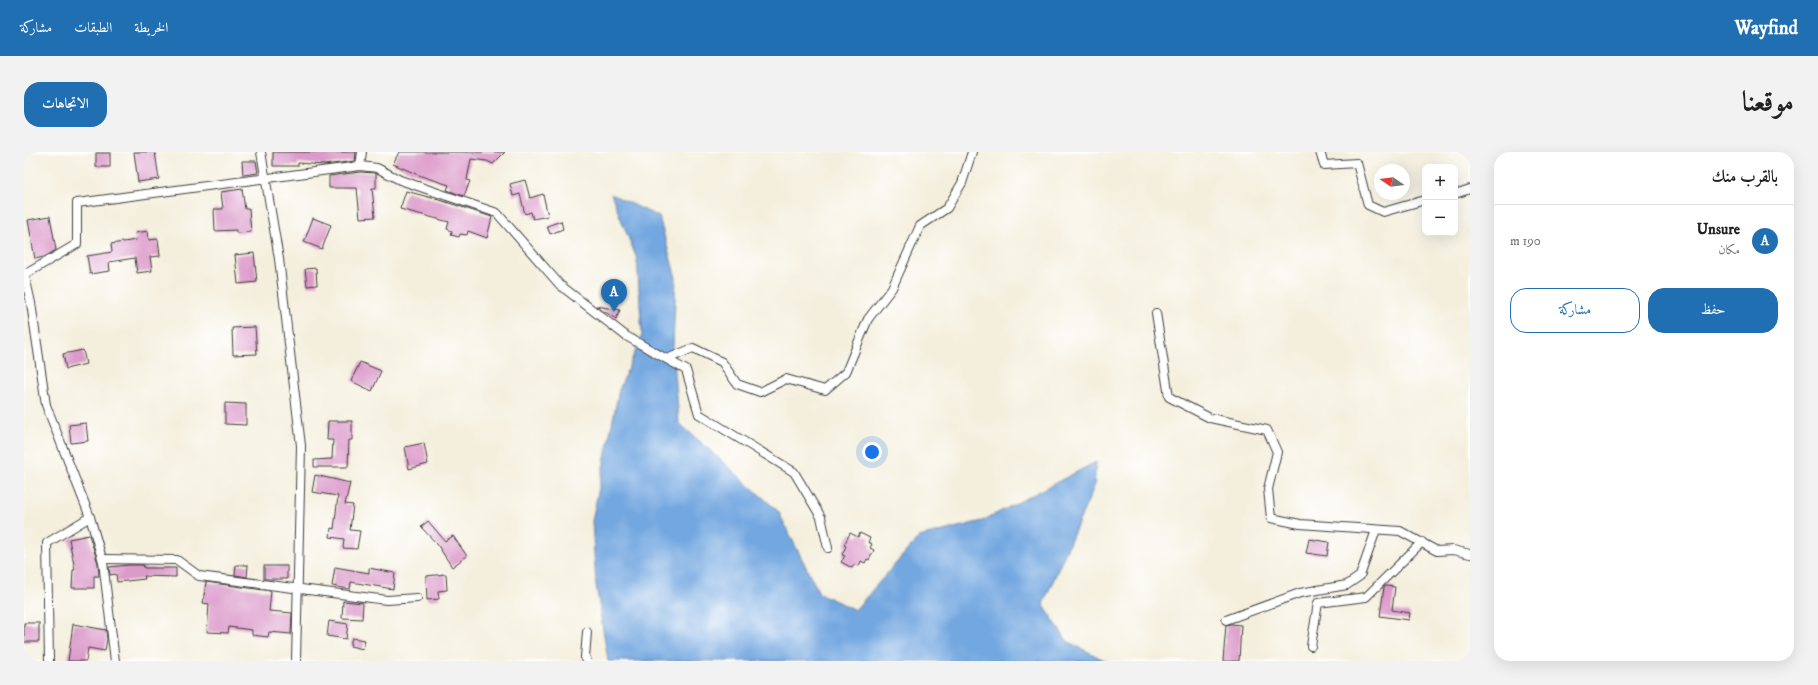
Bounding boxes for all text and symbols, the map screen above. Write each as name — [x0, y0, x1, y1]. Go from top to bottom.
text: Wayfind — [1735, 17, 1798, 40]
text: مشاركة — [20, 19, 52, 37]
text: الطبقات — [74, 19, 112, 37]
text: الخريطة — [134, 19, 168, 37]
button: الاتجاهات — [24, 82, 107, 127]
text: موقعنا — [1742, 85, 1794, 120]
north arrow — [1374, 164, 1410, 200]
map controls — [1422, 164, 1458, 236]
button: + — [1422, 164, 1458, 200]
text: بالقرب منك — [1712, 166, 1778, 188]
button: − — [1422, 200, 1458, 236]
text: Unsure — [1697, 220, 1740, 239]
text: 190 m — [1510, 233, 1541, 249]
text: A — [1761, 233, 1769, 249]
text: مكان — [1718, 242, 1740, 258]
pin: A — [601, 279, 627, 312]
button: مشاركة — [1510, 288, 1640, 333]
button: حفظ — [1648, 288, 1778, 333]
your location — [862, 442, 882, 462]

